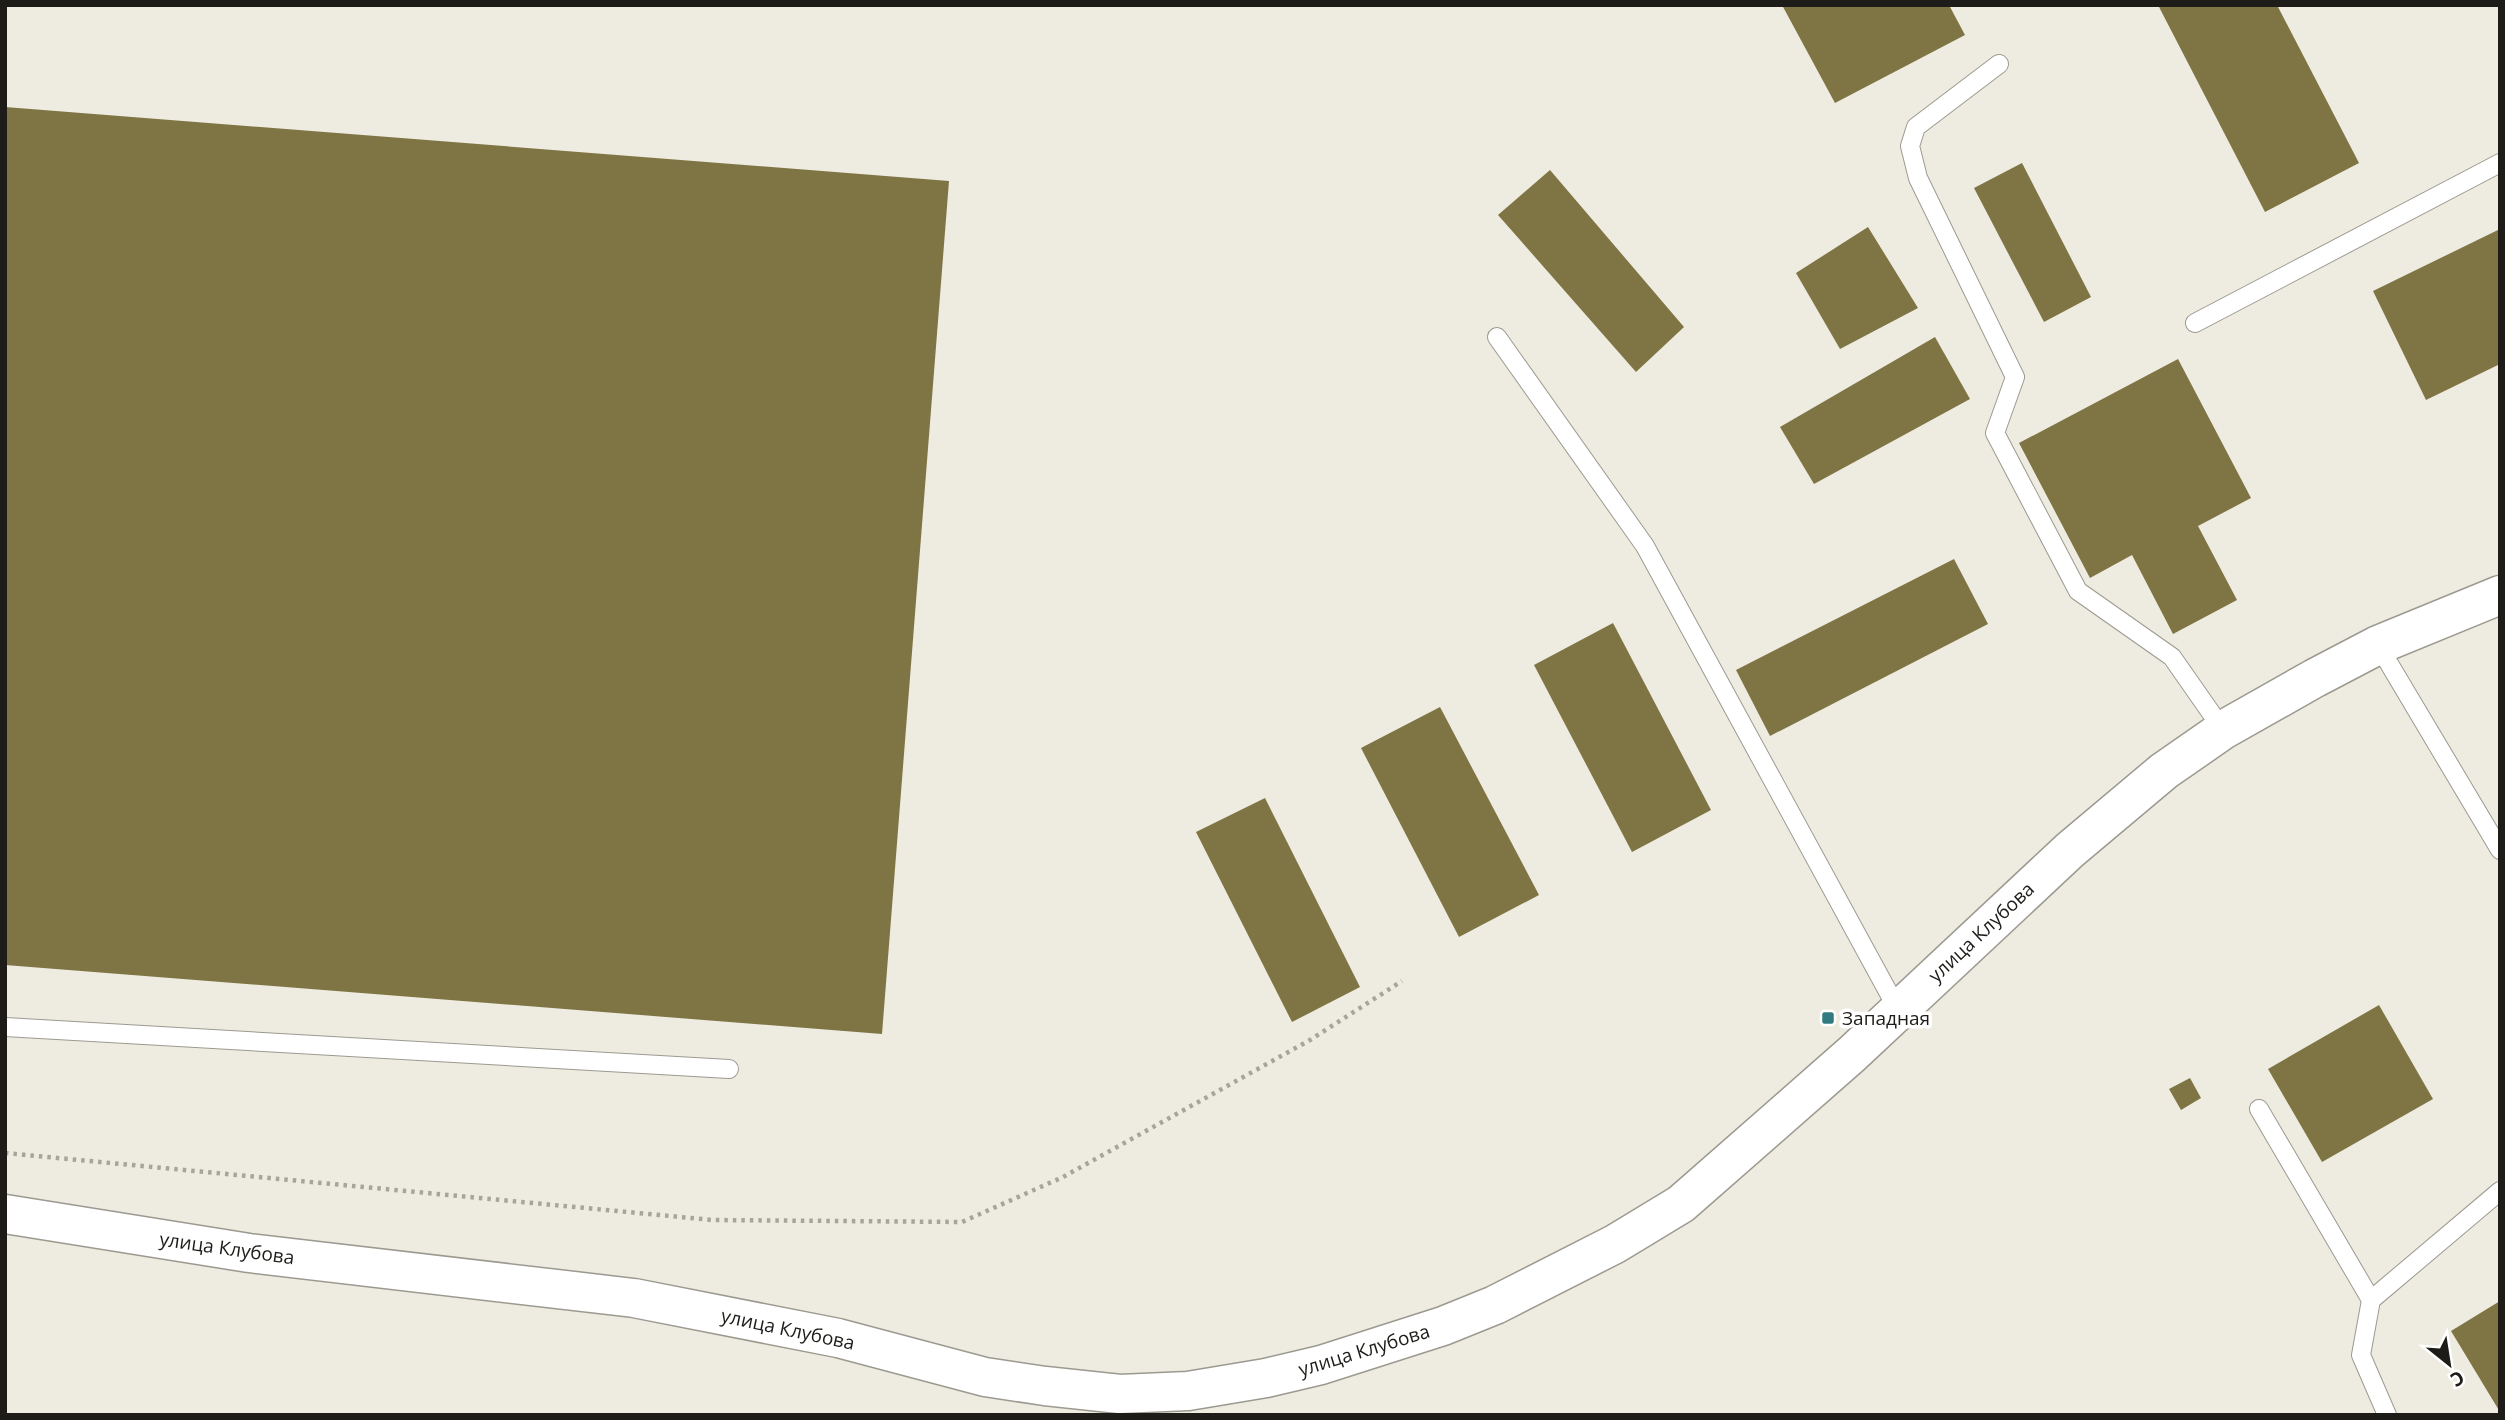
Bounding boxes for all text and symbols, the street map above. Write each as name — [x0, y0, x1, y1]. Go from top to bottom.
street label: улица Клубова — [1922, 876, 2040, 988]
place label: Западная — [1842, 1005, 1930, 1031]
marker: Западная — [1820, 1010, 1836, 1026]
street label: улица Клубова — [158, 1226, 296, 1270]
street label: улица Клубова — [719, 1302, 857, 1356]
street label: улица Клубова — [1295, 1318, 1433, 1382]
north arrow — [2414, 1329, 2484, 1399]
text: С — [2446, 1364, 2469, 1393]

